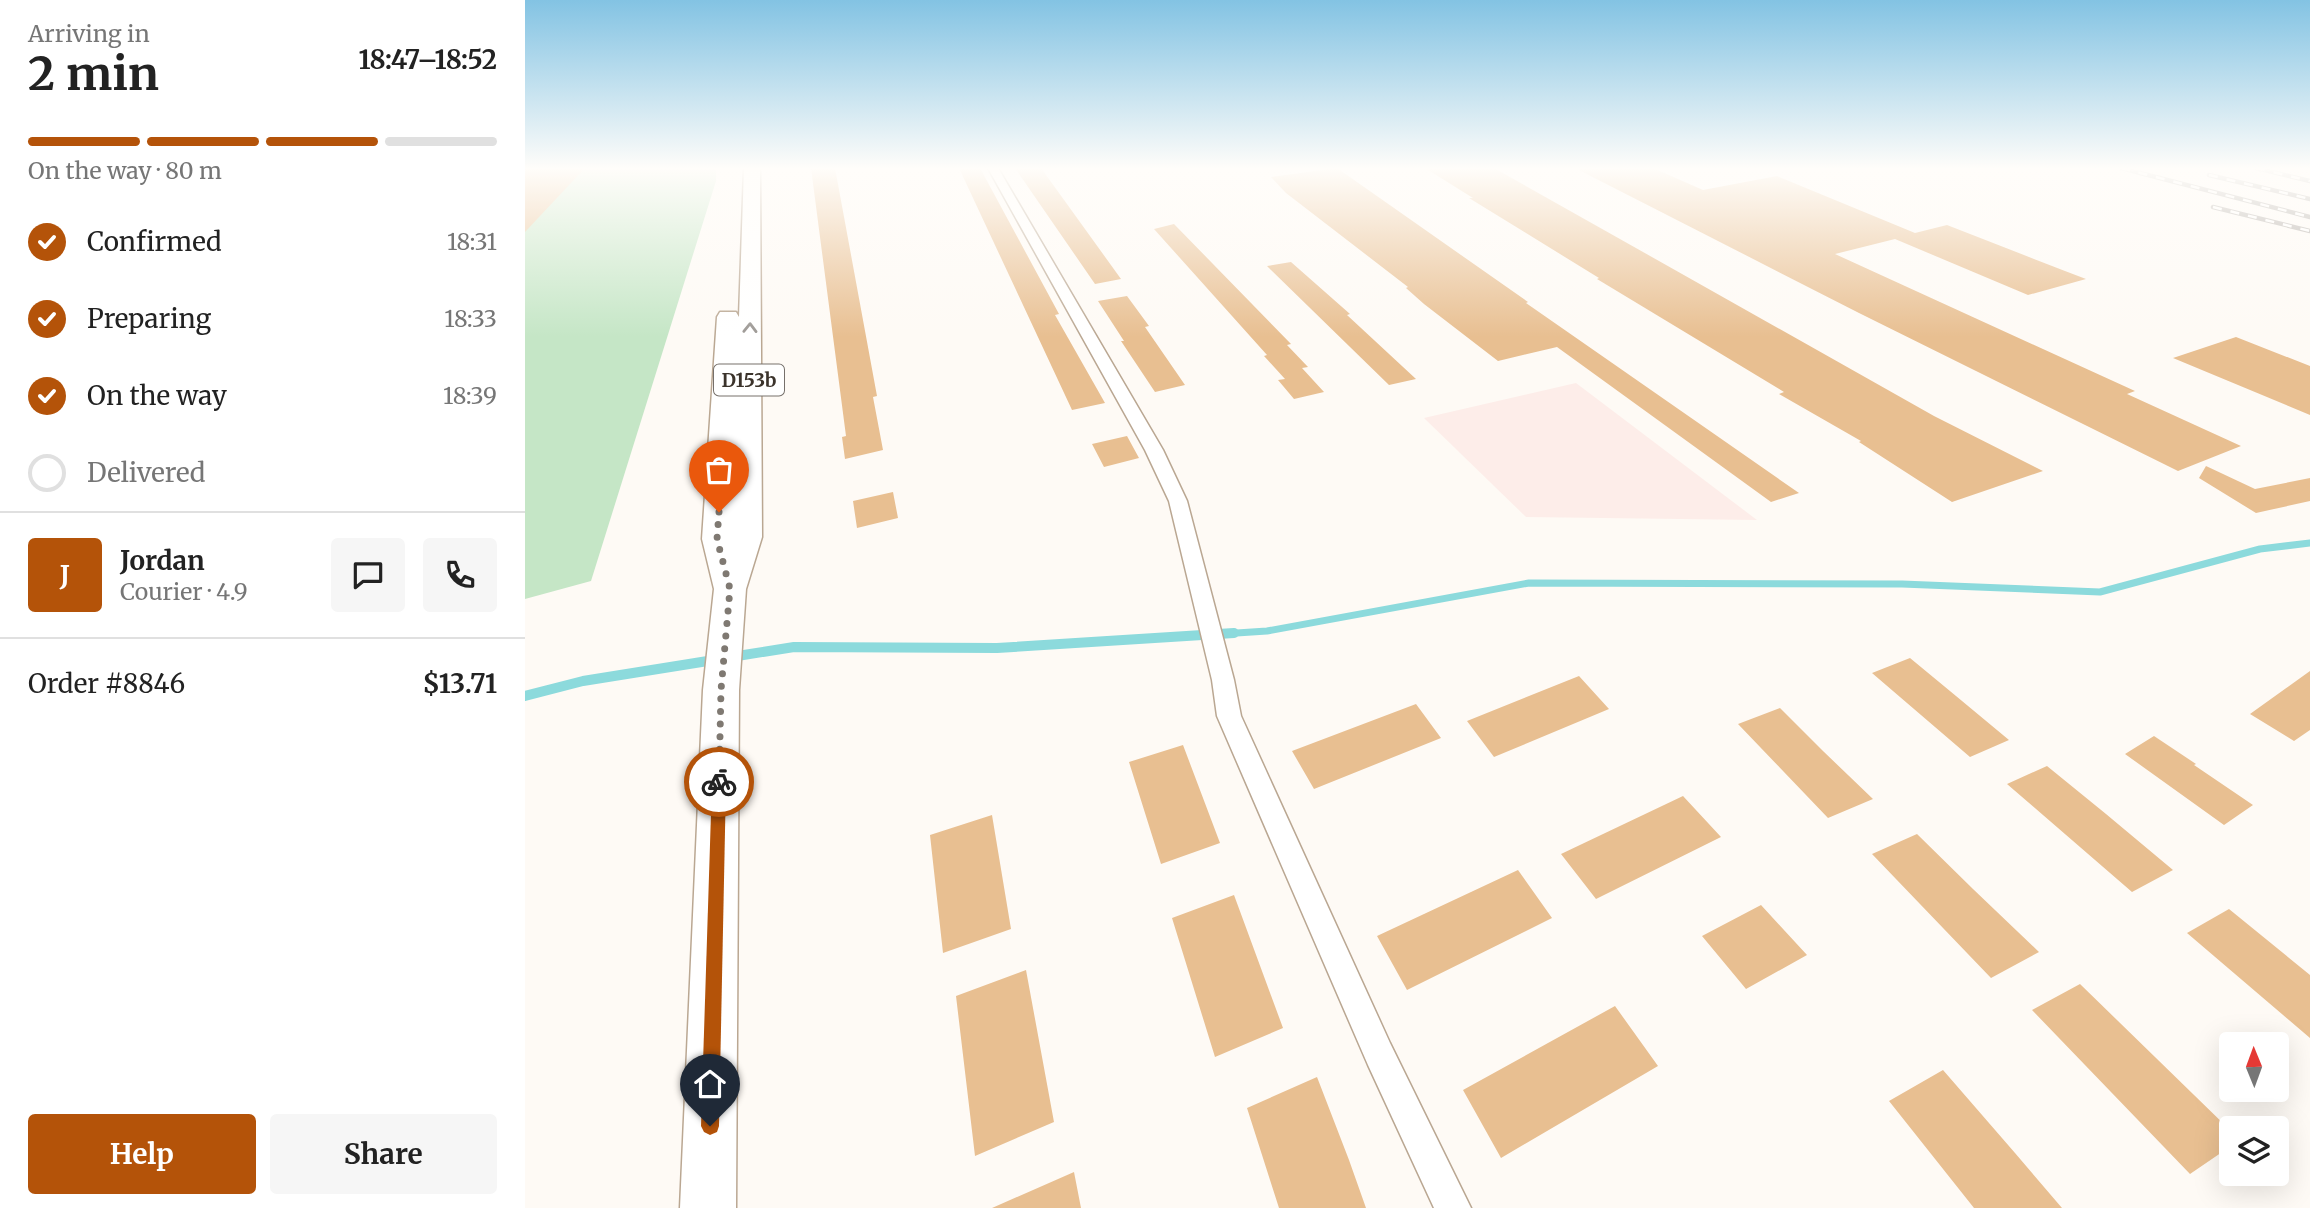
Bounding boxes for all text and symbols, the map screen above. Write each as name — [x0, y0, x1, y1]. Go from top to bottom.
text: Arriving in — [28, 19, 150, 48]
text: 18:47–18:52 — [358, 43, 497, 76]
text: 2 min — [28, 45, 159, 103]
text: On the way · 80 m — [28, 156, 222, 185]
icon: check — [28, 223, 66, 261]
text: Confirmed — [87, 225, 222, 258]
text: 18:31 — [447, 227, 497, 256]
icon: check — [28, 300, 66, 338]
text: Preparing — [87, 302, 211, 335]
text: 18:33 — [444, 304, 497, 333]
one-way arrow — [742, 322, 758, 332]
road number: D153b — [714, 364, 784, 396]
icon: check — [28, 377, 66, 415]
text: On the way — [87, 379, 227, 412]
text: 18:39 — [443, 381, 497, 410]
pin — [689, 440, 749, 512]
icon: bag — [700, 451, 738, 489]
text: Delivered — [87, 456, 206, 489]
button: chat — [331, 538, 405, 612]
button: phone — [423, 538, 497, 612]
text: Jordan — [120, 544, 205, 577]
text: J — [60, 559, 70, 592]
text: Courier · 4.9 — [120, 577, 248, 606]
text: Order #8846 — [28, 667, 185, 700]
text: $13.71 — [423, 667, 497, 700]
courier — [684, 747, 754, 817]
icon: bike — [700, 763, 738, 801]
north arrow — [2219, 1032, 2289, 1102]
map controls — [2219, 1032, 2289, 1186]
pin — [680, 1054, 740, 1126]
icon: home — [691, 1065, 729, 1103]
button: Help — [28, 1114, 256, 1194]
button: Share — [270, 1114, 497, 1194]
button: layers — [2219, 1116, 2289, 1186]

